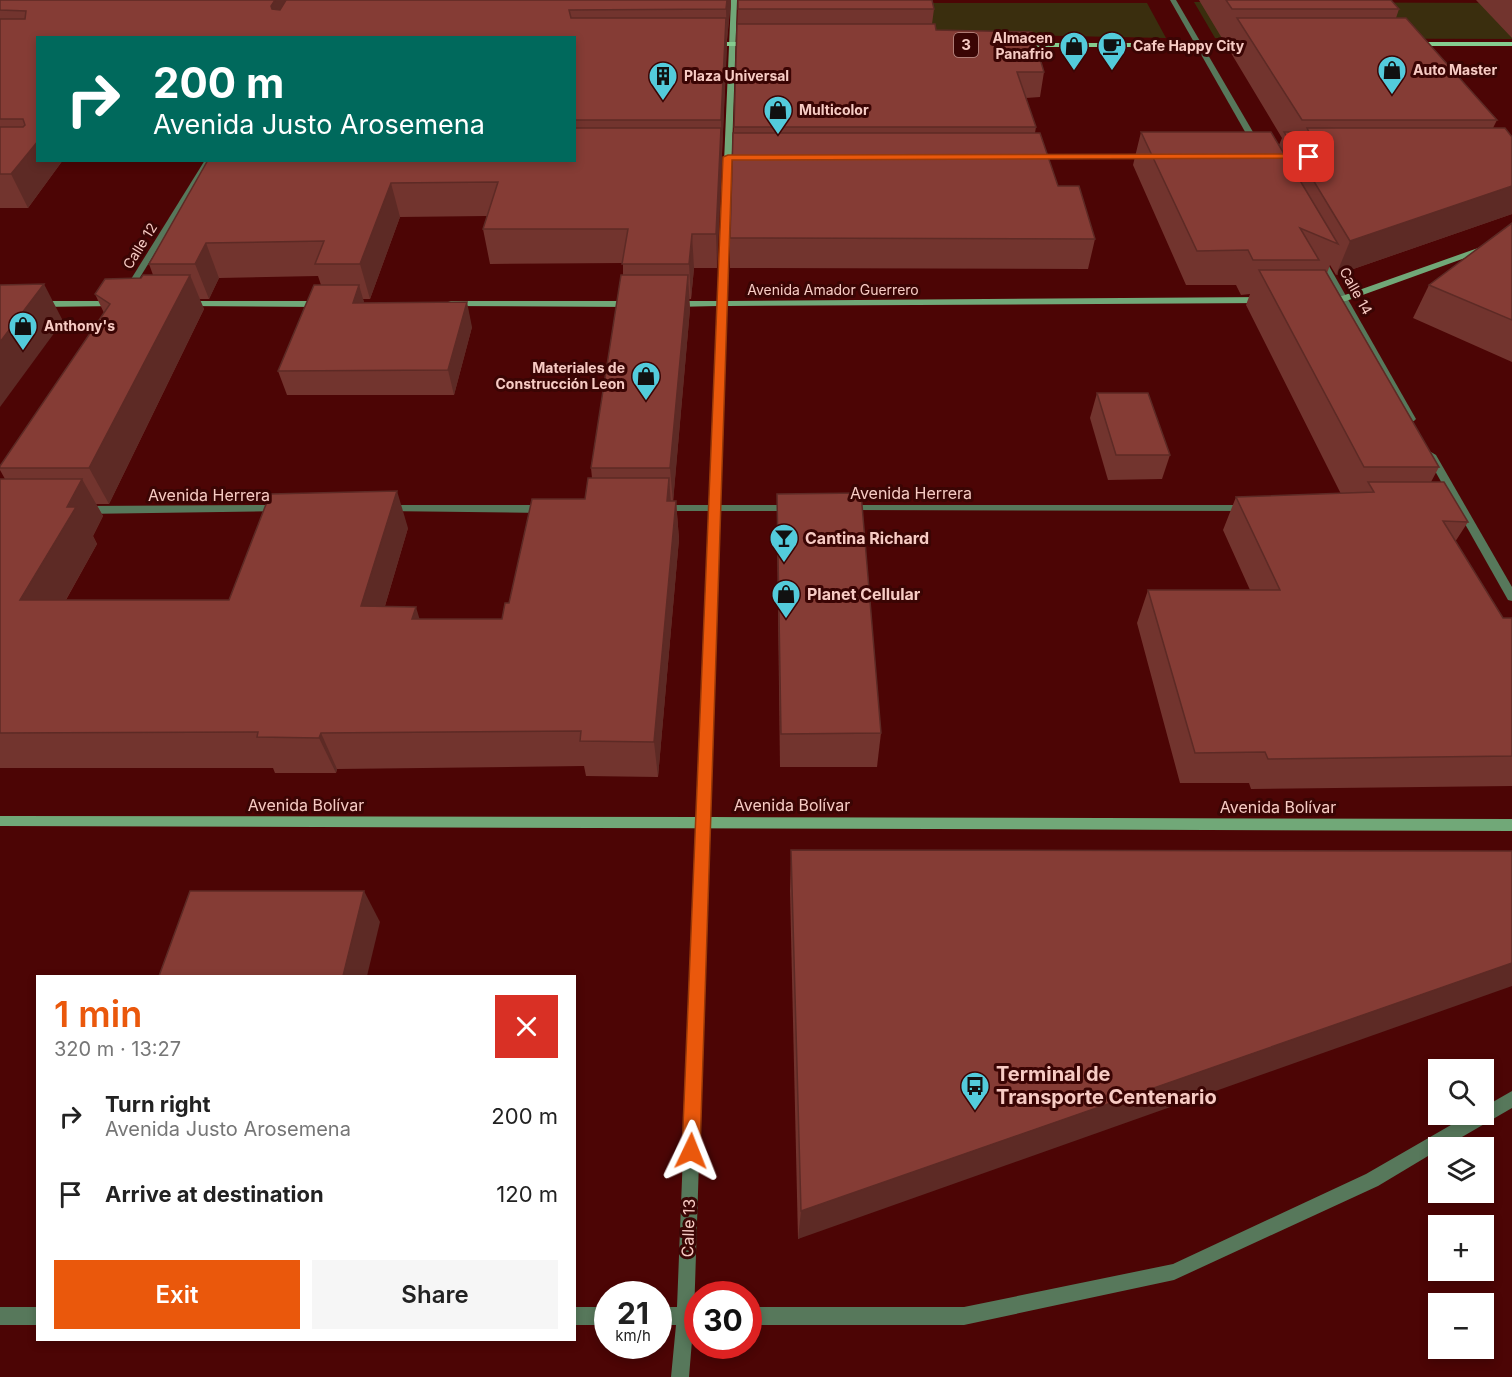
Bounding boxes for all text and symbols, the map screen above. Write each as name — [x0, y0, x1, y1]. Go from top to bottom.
place label: Almacen Panafrio — [993, 29, 1053, 62]
shop icon: Almacen Panafrio — [1058, 30, 1090, 72]
cafe icon: Cafe Happy City — [1096, 30, 1128, 72]
road number: 3 — [954, 33, 978, 57]
place label: Cafe Happy City — [1133, 37, 1245, 54]
shop icon: Auto Master — [1376, 54, 1408, 96]
text: 200 m — [153, 57, 284, 108]
icon: right — [54, 60, 132, 138]
building icon: Plaza Universal — [647, 60, 679, 102]
place label: Auto Master — [1413, 61, 1497, 78]
place label: Plaza Universal — [684, 67, 789, 84]
shop icon: Multicolor — [762, 94, 794, 136]
place label: Multicolor — [799, 101, 869, 118]
text: Avenida Justo Arosemena — [153, 108, 485, 141]
pin — [1283, 131, 1334, 182]
icon: arrive — [1292, 140, 1325, 173]
street label: Calle 12 — [119, 220, 160, 272]
street label: Calle 14 — [1336, 264, 1376, 317]
street label: Avenida Amador Guerrero — [747, 281, 919, 298]
shop icon: Anthony's — [7, 310, 39, 352]
place label: Anthony's — [44, 317, 115, 334]
place label: Materiales de Construcción Leon — [496, 359, 625, 392]
shop icon: Materiales de Construcción Leon — [630, 360, 662, 402]
street label: Avenida Herrera — [850, 483, 972, 503]
street label: Avenida Herrera — [148, 485, 270, 505]
bar icon: Cantina Richard — [768, 522, 800, 564]
place label: Cantina Richard — [805, 528, 929, 548]
shop icon: Planet Cellular — [770, 578, 802, 620]
place label: Planet Cellular — [807, 584, 921, 604]
street label: Avenida Bolívar — [248, 795, 364, 815]
street label: Avenida Bolívar — [734, 795, 850, 815]
street label: Avenida Bolívar — [1220, 797, 1336, 817]
text: 1 min — [54, 992, 142, 1036]
button: close — [495, 995, 558, 1058]
text: 320 m · 13:27 — [54, 1037, 181, 1061]
map controls — [1428, 1059, 1494, 1359]
button: search — [1428, 1059, 1494, 1125]
place label: Terminal de Transporte Centenario — [996, 1062, 1217, 1109]
bus stop icon: Terminal de Transporte Centenario — [959, 1070, 991, 1112]
text: Turn right — [105, 1091, 211, 1117]
icon: right — [54, 1100, 87, 1133]
text: 200 m — [491, 1103, 558, 1129]
text: Avenida Justo Arosemena — [105, 1117, 351, 1141]
position arrow — [659, 1119, 723, 1183]
button: layers — [1428, 1137, 1494, 1203]
icon: arrive — [54, 1178, 87, 1211]
text: Arrive at destination — [105, 1181, 324, 1207]
text: 120 m — [496, 1181, 558, 1207]
street label: Calle 13 — [677, 1198, 699, 1258]
button: + — [1428, 1215, 1494, 1281]
button: Exit — [54, 1260, 300, 1329]
button: Share — [312, 1260, 558, 1329]
speed limit sign: 30 — [684, 1281, 762, 1359]
button: − — [1428, 1293, 1494, 1359]
text: 21 — [617, 1295, 649, 1331]
text: km/h — [615, 1326, 651, 1345]

